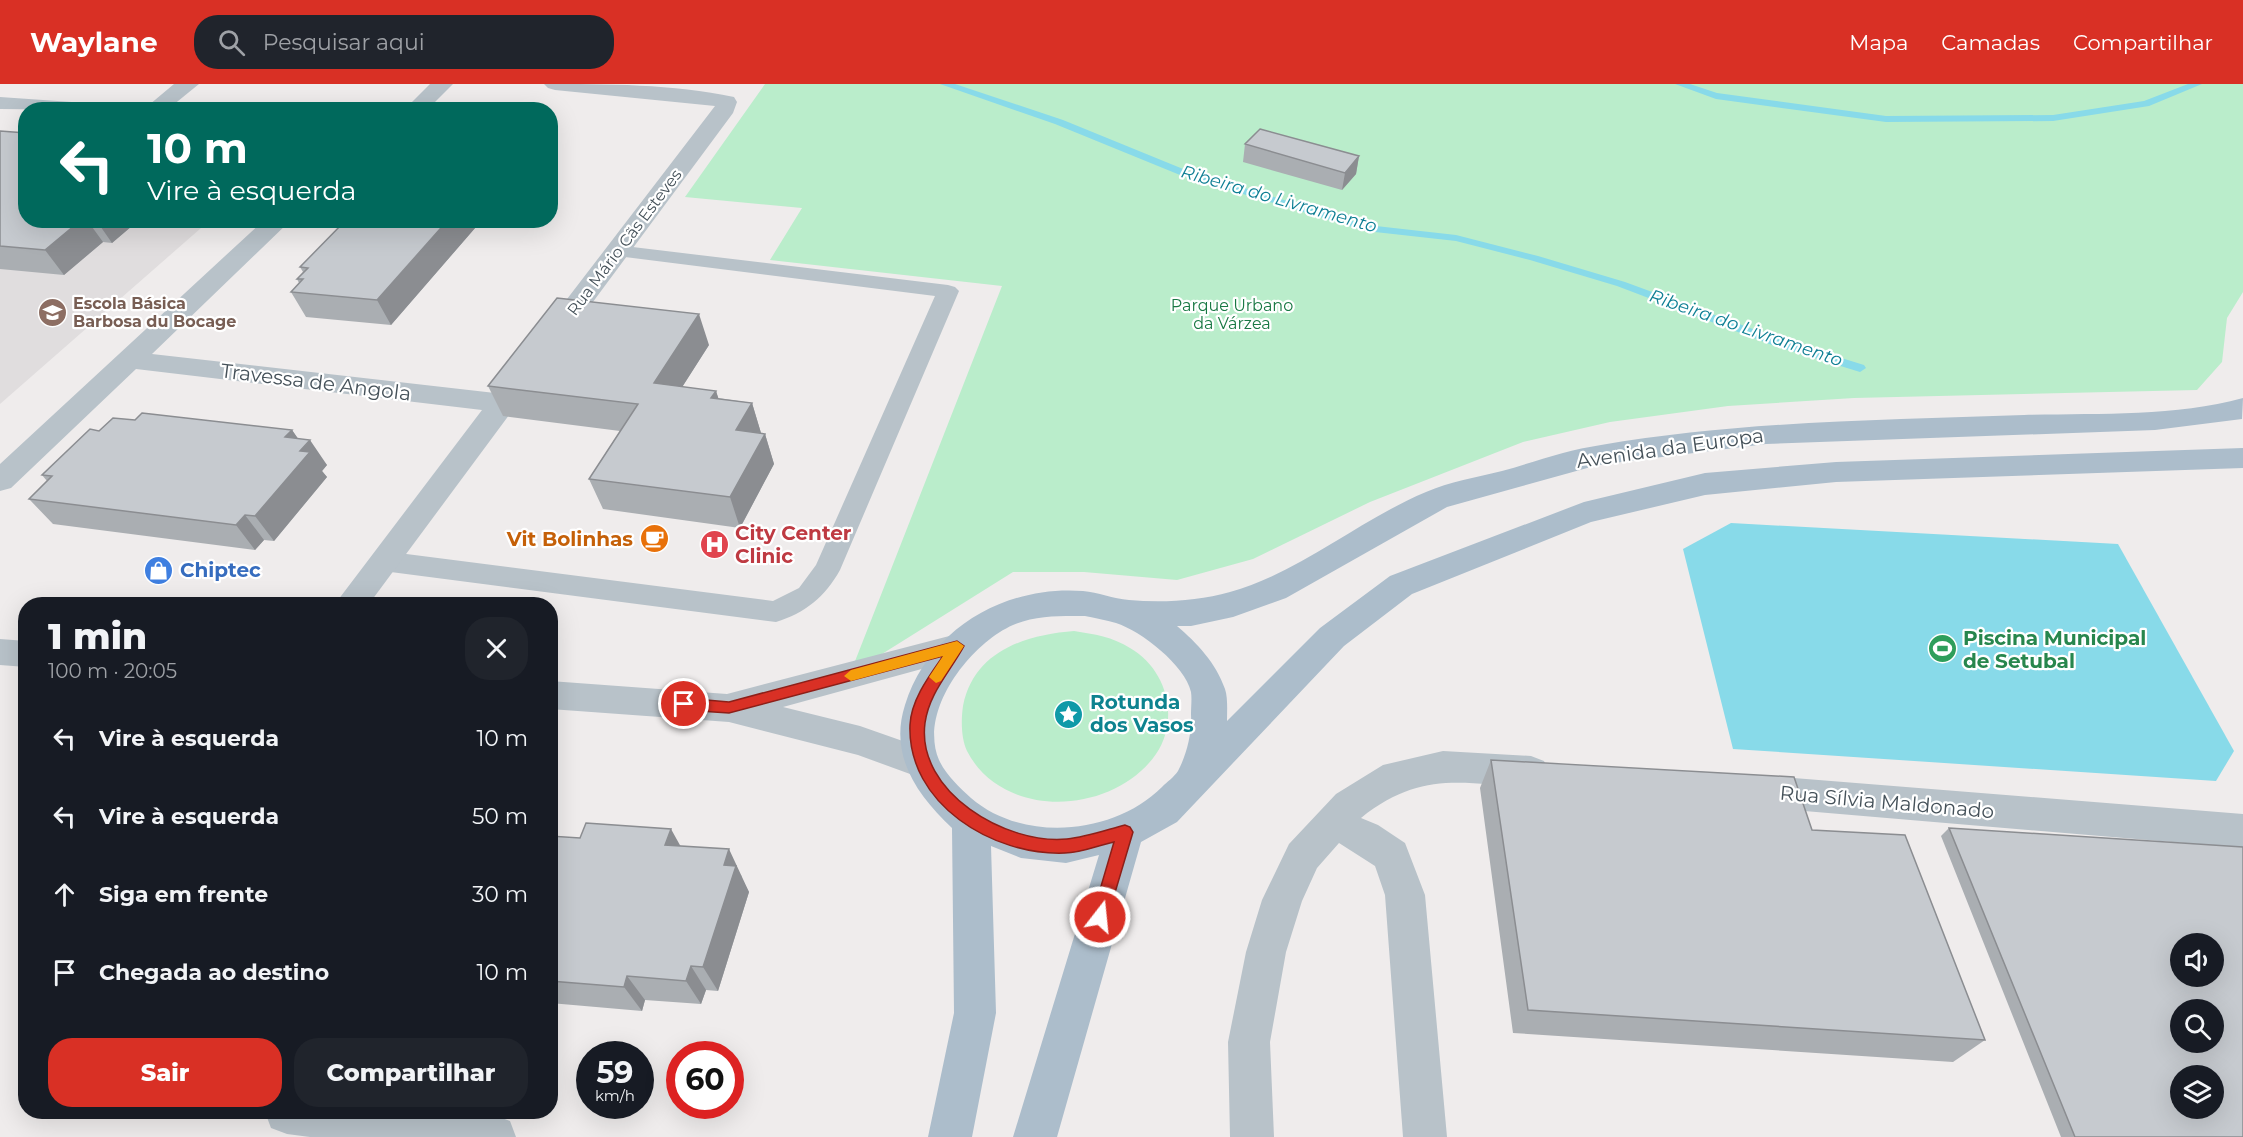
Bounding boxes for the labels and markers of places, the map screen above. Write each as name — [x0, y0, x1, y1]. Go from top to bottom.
place label: Escola Básica Barbosa du Bocage — [73, 294, 236, 331]
school or university icon: Escola Básica Barbosa du Bocage — [36, 296, 68, 328]
place label: City Center Clinic — [735, 521, 852, 568]
cafe icon: Vit Bolinhas — [638, 523, 670, 555]
place label: Vit Bolinhas — [506, 527, 633, 551]
hospital icon: City Center Clinic — [698, 529, 730, 561]
shop icon: Chiptec — [143, 554, 175, 586]
place label: Chiptec — [180, 558, 261, 582]
place label: Piscina Municipal de Setubal — [1963, 626, 2146, 673]
sports icon: Piscina Municipal de Setubal — [1926, 633, 1958, 665]
pin — [658, 678, 709, 729]
place label: Rotunda dos Vasos — [1090, 690, 1194, 737]
place icon: Rotunda dos Vasos — [1053, 698, 1085, 730]

